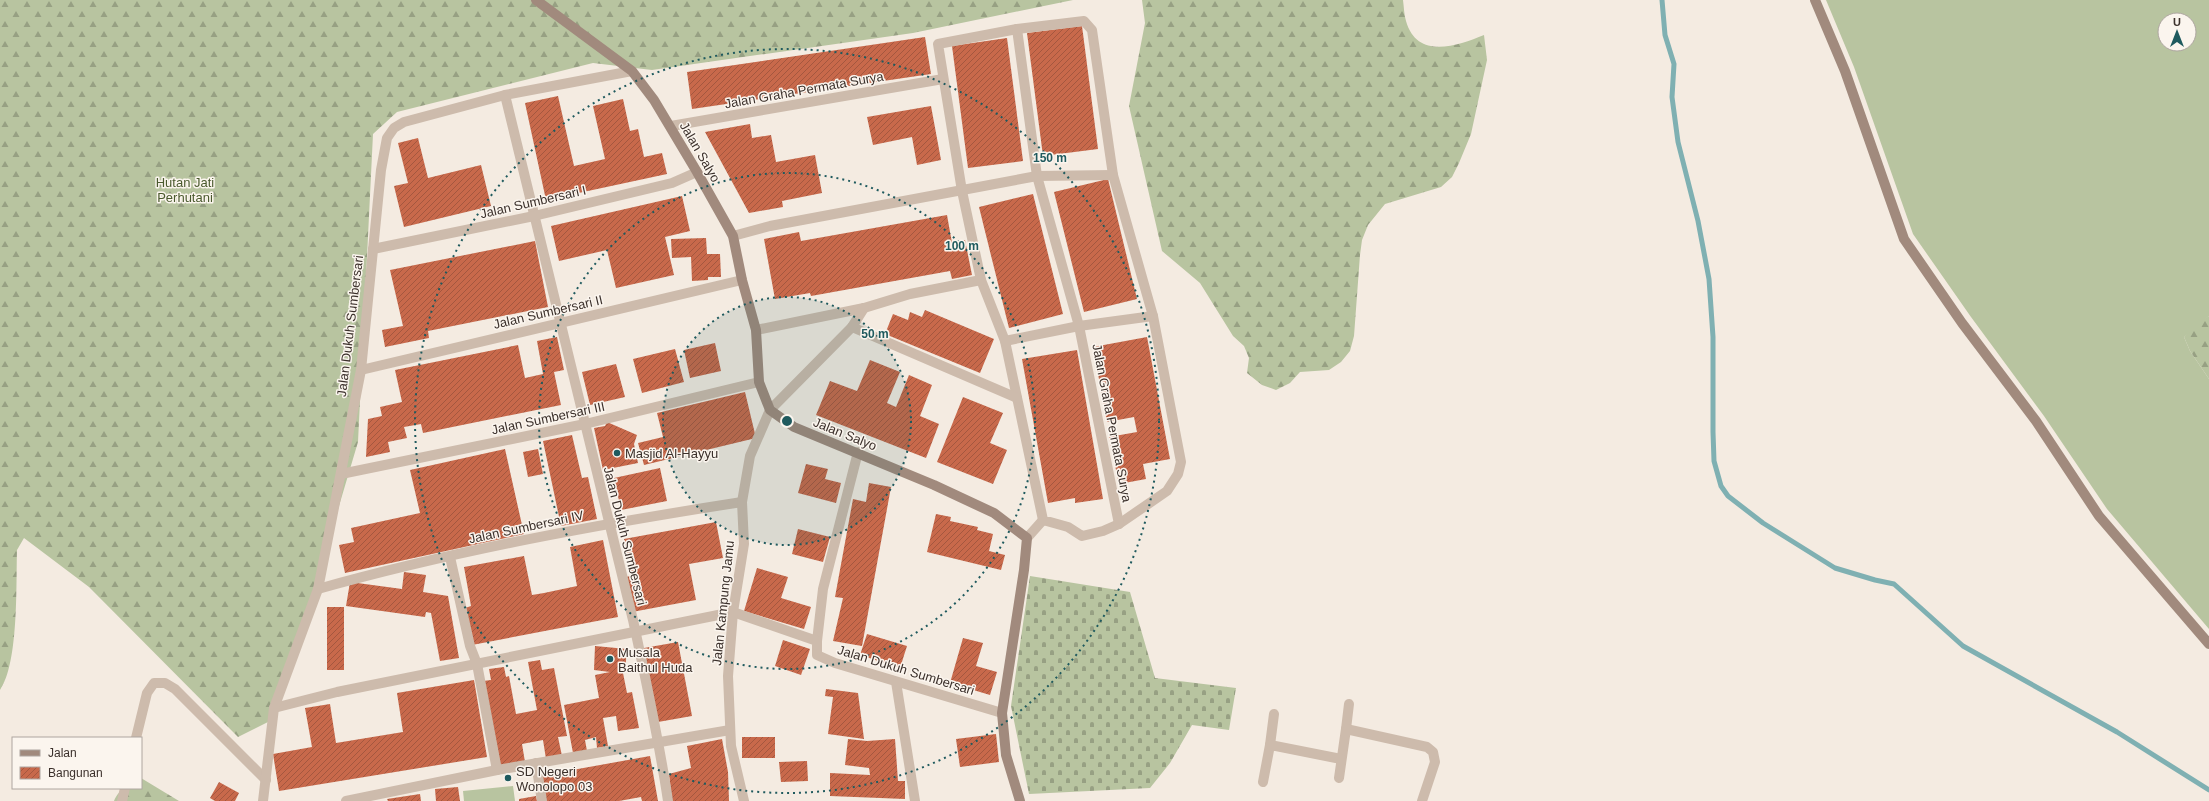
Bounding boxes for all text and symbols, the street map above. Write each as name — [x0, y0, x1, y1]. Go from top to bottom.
north arrow — [2157, 12, 2197, 52]
text: U — [2173, 16, 2181, 28]
street label: Jalan Graha Permata Surya — [723, 68, 885, 111]
street label: Jalan Salyo — [677, 119, 723, 185]
text: 150 m — [1033, 151, 1067, 165]
park label: Hutan Jati Perhutani — [156, 175, 214, 205]
street label: Jalan Sumbersari I — [479, 183, 587, 221]
text: 100 m — [945, 239, 979, 253]
street label: Jalan Dukuh Sumbersari — [334, 254, 366, 398]
street label: Jalan Sumbersari II — [492, 292, 604, 332]
text: 50 m — [861, 327, 889, 341]
street label: Jalan Graha Permata Surya — [1089, 342, 1135, 504]
street label: Jalan Sumbersari III — [490, 399, 606, 437]
centre of rings — [780, 414, 794, 428]
street label: Jalan Salyo — [811, 414, 879, 454]
place label: Masjid Al-Hayyu — [625, 446, 718, 461]
marker: Masjid Al-Hayyu — [612, 448, 622, 458]
street label: Jalan Dukuh Sumbersari — [601, 465, 650, 607]
street label: Jalan Sumbersari IV — [467, 507, 585, 547]
street label: Jalan Kampung Jamu — [709, 540, 737, 666]
street label: Jalan Dukuh Sumbersari — [836, 642, 976, 698]
place label: Musala Baithul Huda — [618, 645, 693, 675]
marker: Musala Baithul Huda — [605, 654, 615, 664]
legend — [12, 737, 142, 789]
text: Jalan — [48, 746, 77, 760]
place label: SD Negeri Wonolopo 03 — [516, 764, 592, 794]
text: Bangunan — [48, 766, 103, 780]
marker: SD Negeri Wonolopo 03 — [503, 773, 513, 783]

